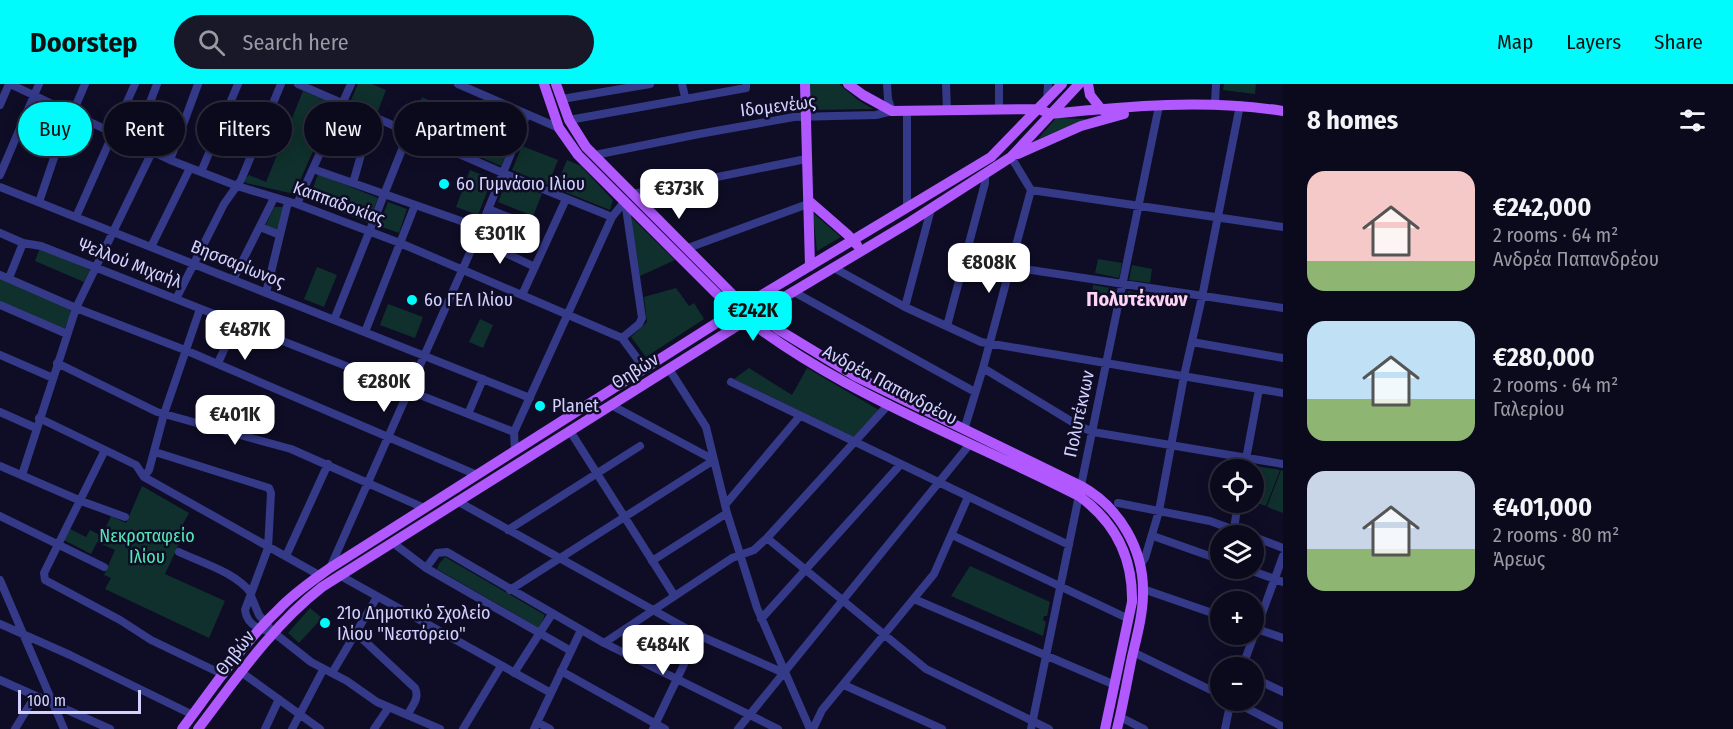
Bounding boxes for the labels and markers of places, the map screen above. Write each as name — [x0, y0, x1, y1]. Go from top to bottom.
pin: €373K — [637, 169, 721, 220]
place label: 6ο Γυμνάσιο Ιλίου — [456, 173, 585, 195]
marker: 6ο Γυμνάσιο Ιλίου — [437, 177, 451, 191]
pin: €301K — [458, 214, 542, 265]
pin: €808K — [947, 243, 1031, 294]
place label: 6ο ΓΕΛ Ιλίου — [424, 289, 513, 311]
pin: €242K — [711, 291, 795, 342]
marker: 6ο ΓΕΛ Ιλίου — [405, 293, 419, 307]
pin: €487K — [203, 310, 287, 361]
pin: €280K — [342, 362, 426, 413]
pin: €401K — [193, 395, 277, 446]
place label: Planet — [552, 395, 599, 417]
marker: Planet — [533, 399, 547, 413]
place label: 21ο Δημοτικό Σχολείο Ιλίου "Νεστόρειο" — [337, 602, 491, 645]
marker: 21ο Δημοτικό Σχολείο Ιλίου "Νεστόρειο" — [318, 616, 332, 630]
pin: €484K — [621, 625, 705, 676]

